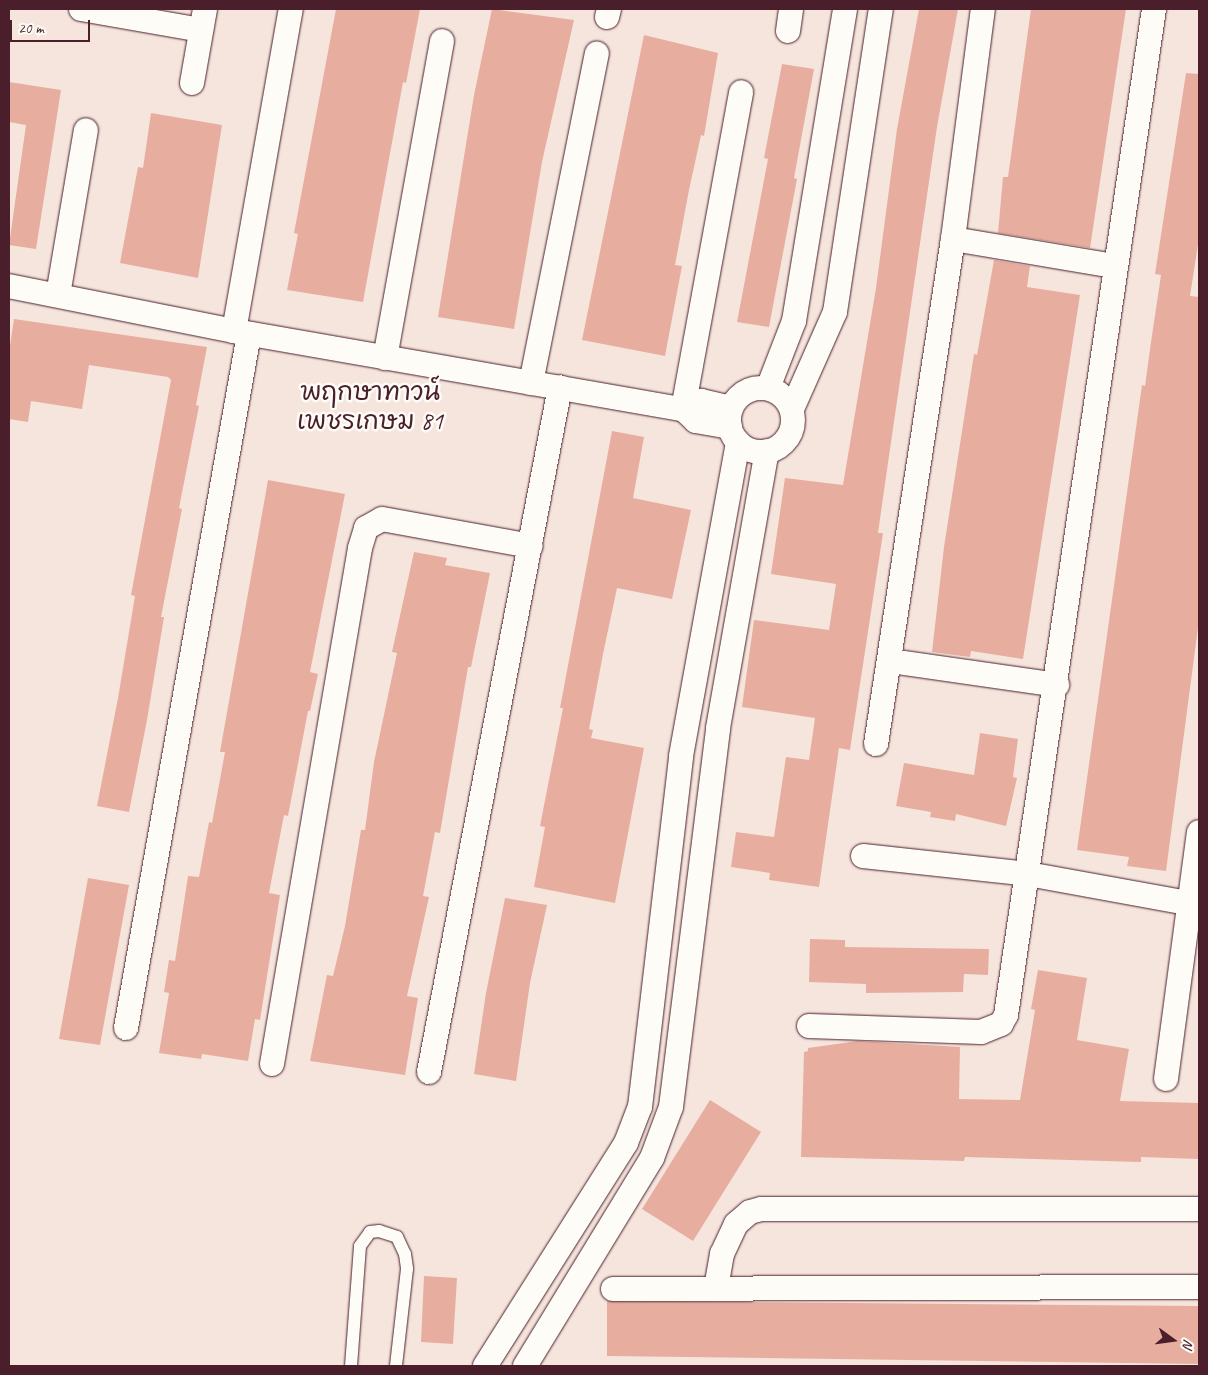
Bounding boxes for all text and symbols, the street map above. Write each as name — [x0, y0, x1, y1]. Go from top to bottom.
scale bar — [12, 10, 92, 42]
text: 20 m — [18, 19, 44, 38]
district label: พฤกษาทาวน์ เพชรเกษม 81 — [297, 378, 443, 437]
north arrow — [1148, 1315, 1198, 1365]
text: N — [1179, 1337, 1197, 1350]

